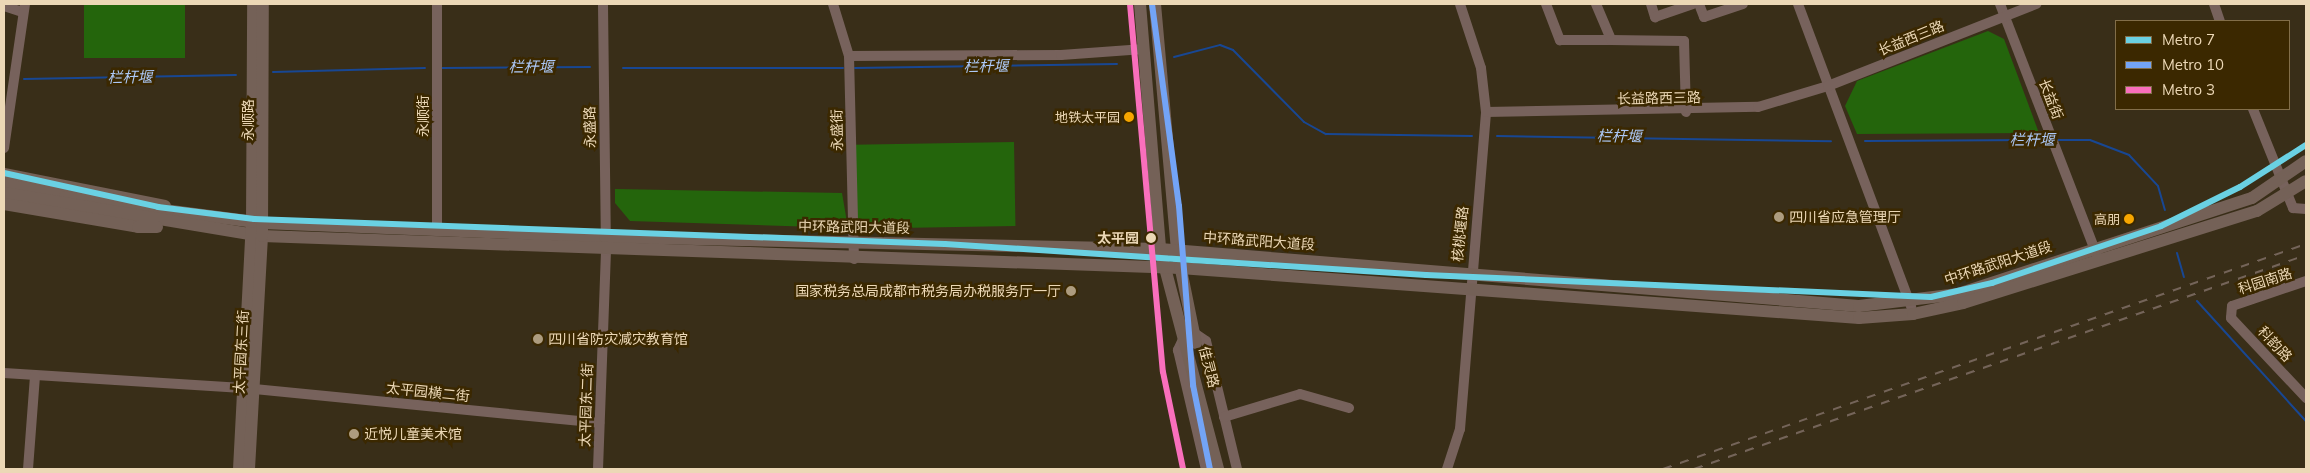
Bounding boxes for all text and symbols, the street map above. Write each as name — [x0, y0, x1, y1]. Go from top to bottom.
street label: 长益西三路 — [1875, 17, 1947, 59]
legend — [2115, 20, 2290, 110]
text: Metro 7 — [2162, 30, 2215, 49]
text: Metro 10 — [2162, 55, 2224, 74]
water label: 栏杆堰 — [963, 57, 1009, 75]
water label: 栏杆堰 — [509, 58, 553, 76]
water label: 栏杆堰 — [107, 68, 153, 86]
street label: 长益街 — [2036, 76, 2066, 122]
text: Metro 3 — [2162, 80, 2215, 99]
street label: 长益路西三路 — [1617, 89, 1701, 107]
street label: 永顺街 — [415, 95, 431, 137]
street label: 永顺路 — [240, 99, 256, 141]
street label: 永盛路 — [581, 106, 599, 148]
street label: 永盛街 — [828, 109, 846, 151]
place label: 地铁太平园 — [1055, 109, 1120, 125]
marker: 地铁太平园 — [1124, 112, 1134, 122]
water label: 栏杆堰 — [1596, 127, 1642, 145]
water label: 栏杆堰 — [2010, 131, 2054, 149]
street label: 核桃堰路 — [1449, 205, 1471, 263]
place label: 四川省应急管理厅 — [1789, 209, 1901, 225]
marker: 四川省应急管理厅 — [1773, 211, 1785, 223]
place label: 高朋 — [2094, 211, 2120, 227]
marker: 高朋 — [2124, 214, 2134, 224]
street label: 中环路武阳大道段 — [798, 218, 910, 236]
street label: 中环路武阳大道段 — [1203, 229, 1315, 253]
place label: 太平园 — [1097, 230, 1139, 246]
marker: 太平园 — [1143, 230, 1159, 246]
street label: 中环路武阳大道段 — [1942, 238, 2054, 288]
street label: 科园南路 — [2236, 264, 2294, 298]
place label: 国家税务总局成都市税务局办税服务厅一厅 — [795, 283, 1061, 299]
marker: 国家税务总局成都市税务局办税服务厅一厅 — [1065, 285, 1077, 297]
street label: 太平园东三街 — [230, 310, 252, 394]
street label: 科韵路 — [2255, 323, 2295, 365]
place label: 四川省防灾减灾教育馆 — [548, 331, 688, 347]
marker: 四川省防灾减灾教育馆 — [532, 333, 544, 345]
street label: 佳灵路 — [1196, 345, 1222, 389]
street label: 太平园东二街 — [576, 363, 596, 447]
street label: 太平园横二街 — [385, 379, 471, 405]
place label: 近悦儿童美术馆 — [364, 426, 462, 442]
marker: 近悦儿童美术馆 — [348, 428, 360, 440]

